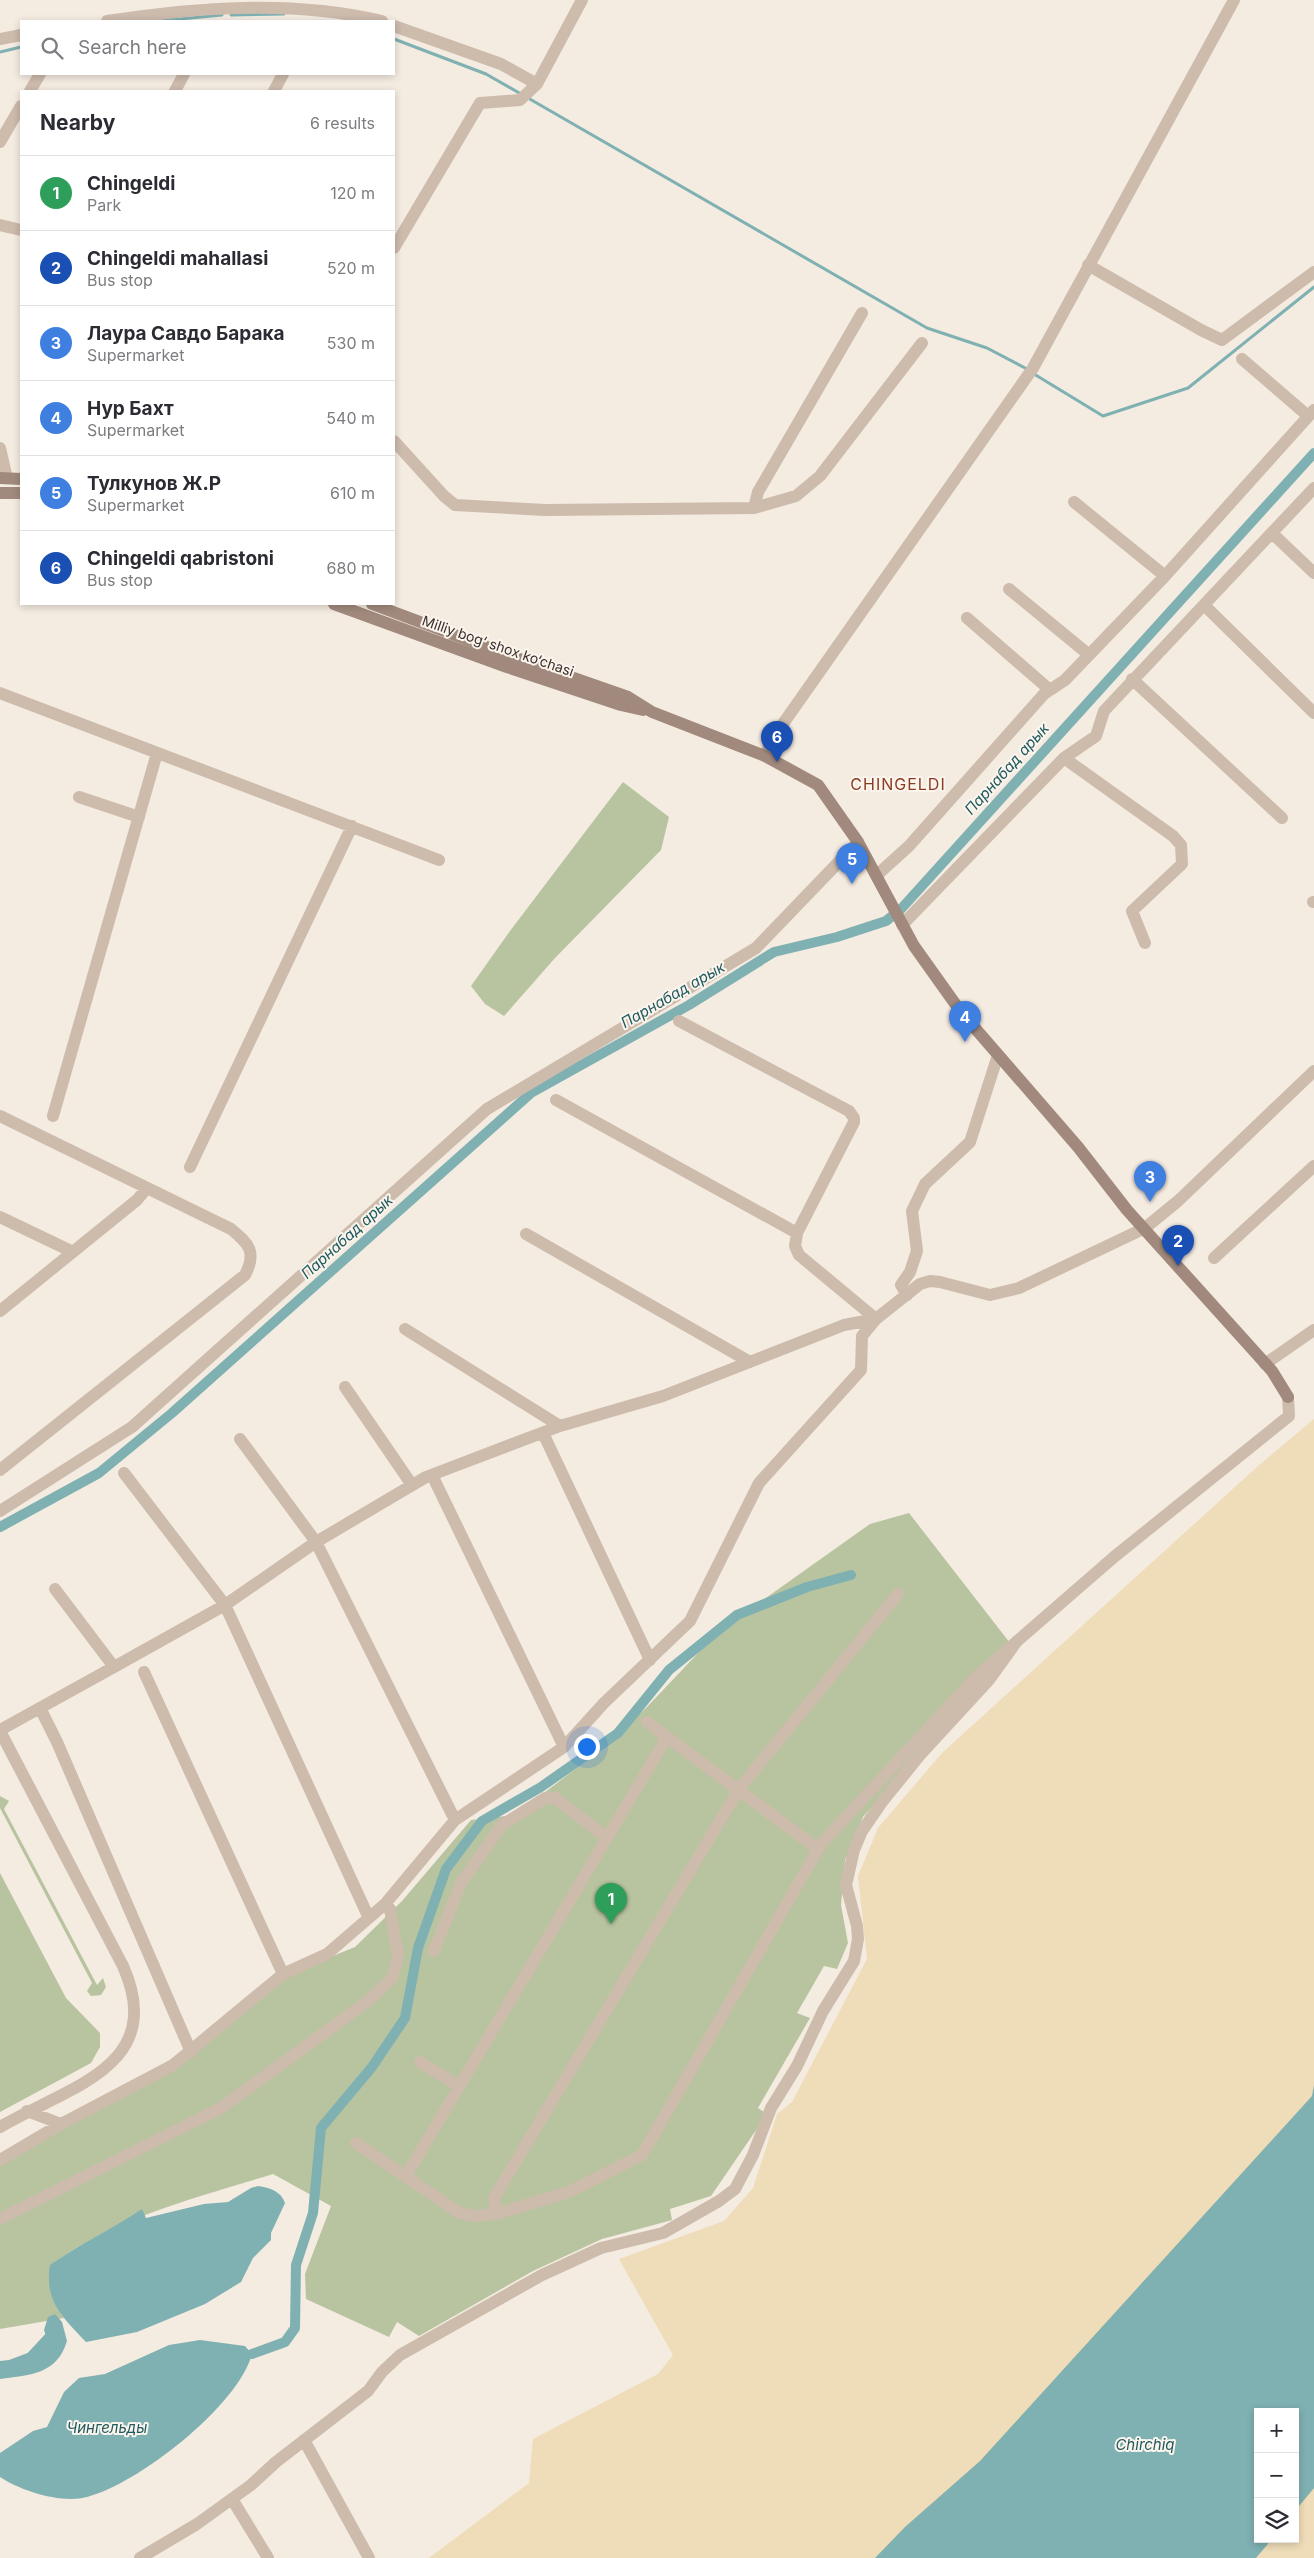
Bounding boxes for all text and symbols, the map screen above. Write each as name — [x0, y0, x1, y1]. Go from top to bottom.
search box — [20, 20, 395, 75]
icon: search — [38, 34, 66, 62]
text: Search here — [78, 36, 187, 59]
text: Nearby — [40, 110, 115, 135]
text: 6 results — [310, 113, 375, 133]
text: Chingeldi — [87, 172, 175, 195]
text: 1 — [53, 183, 59, 203]
text: 120 m — [330, 183, 375, 203]
text: Park — [87, 195, 121, 215]
text: Chingeldi mahallasi — [87, 247, 268, 270]
text: 2 — [51, 258, 61, 278]
text: 520 m — [327, 258, 375, 278]
text: Bus stop — [87, 270, 153, 290]
text: Лаура Савдо Барака — [87, 322, 285, 345]
text: 3 — [51, 333, 61, 353]
text: 530 m — [327, 333, 375, 353]
text: Supermarket — [87, 345, 184, 365]
text: Нур Бахт — [87, 397, 174, 420]
text: 4 — [51, 408, 61, 428]
text: 540 m — [326, 408, 375, 428]
text: Supermarket — [87, 420, 184, 440]
text: Тулкунов Ж.Р — [87, 472, 221, 495]
text: 5 — [51, 483, 61, 503]
text: 610 m — [330, 483, 375, 503]
text: Supermarket — [87, 495, 184, 515]
text: Chingeldi qabristoni — [87, 547, 274, 570]
text: 6 — [51, 558, 61, 578]
text: 680 m — [327, 558, 375, 578]
text: Bus stop — [87, 570, 153, 590]
street label: Milliy bog‘ shox ko‘chasi — [420, 612, 576, 680]
water label: Парнабад арык — [960, 718, 1053, 818]
pin: 6 — [761, 721, 793, 762]
district label: CHINGELDI — [850, 774, 946, 794]
pin: 5 — [836, 843, 868, 884]
water label: Парнабад арык — [617, 957, 729, 1032]
pin: 4 — [949, 1001, 981, 1042]
pin: 3 — [1134, 1161, 1166, 1202]
water label: Парнабад арык — [297, 1190, 397, 1283]
pin: 2 — [1162, 1225, 1194, 1266]
your location — [574, 1734, 600, 1760]
pin: 1 — [595, 1883, 627, 1924]
map controls — [1254, 2408, 1299, 2543]
button: + — [1254, 2408, 1299, 2453]
water label: Чингельды — [67, 2418, 147, 2437]
water label: Chirchiq — [1115, 2435, 1175, 2454]
button: − — [1254, 2453, 1299, 2498]
button: layers — [1254, 2498, 1299, 2543]

